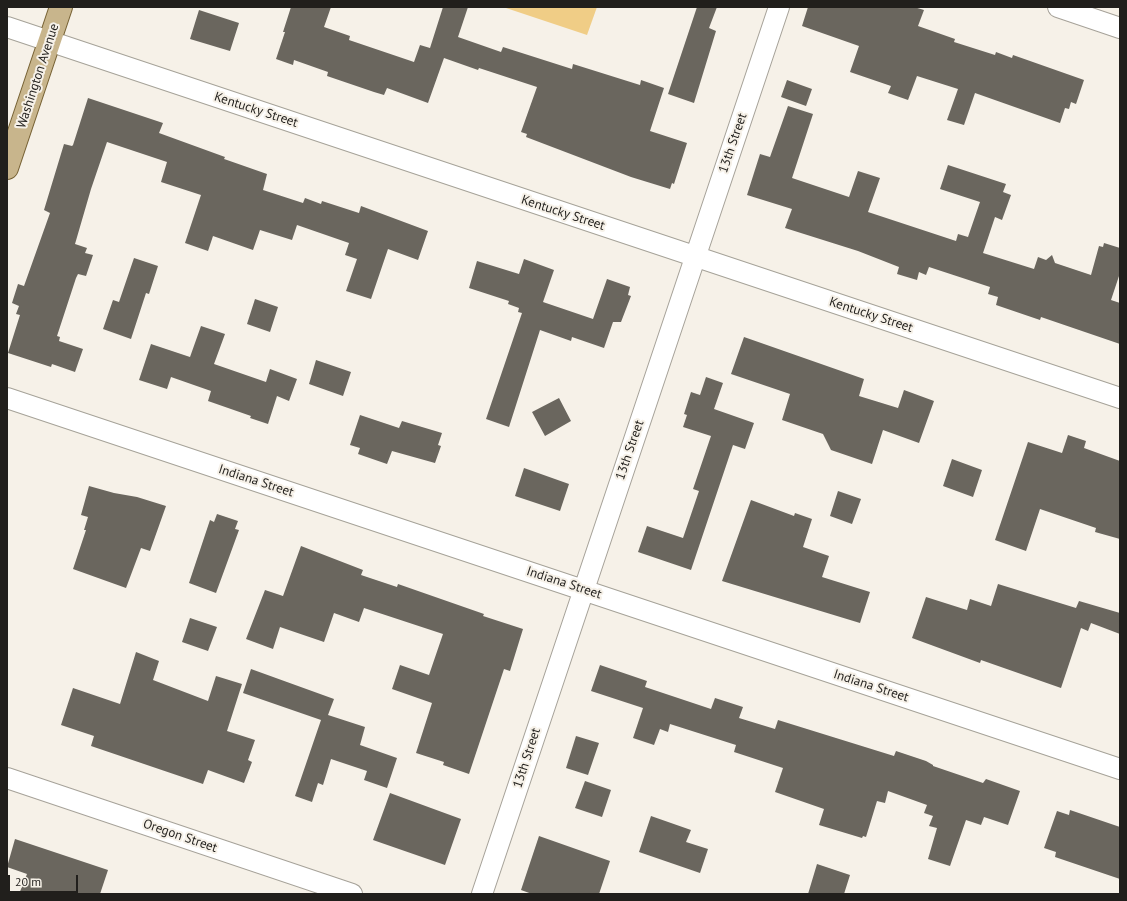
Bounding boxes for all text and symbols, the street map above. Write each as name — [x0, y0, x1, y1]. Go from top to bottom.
street label: Washington Avenue — [14, 22, 62, 130]
street label: Kentucky Street — [212, 89, 300, 131]
street label: 13th Street — [715, 111, 751, 175]
street label: Kentucky Street — [519, 192, 607, 234]
street label: Kentucky Street — [827, 294, 915, 336]
street label: 13th Street — [612, 418, 648, 482]
street label: Indiana Street — [216, 462, 296, 500]
street label: Indiana Street — [524, 564, 604, 602]
street label: Indiana Street — [831, 667, 911, 705]
street label: 13th Street — [510, 726, 544, 790]
street label: Oregon Street — [141, 816, 219, 856]
scale bar — [10, 867, 80, 893]
text: 20 m — [15, 874, 41, 889]

